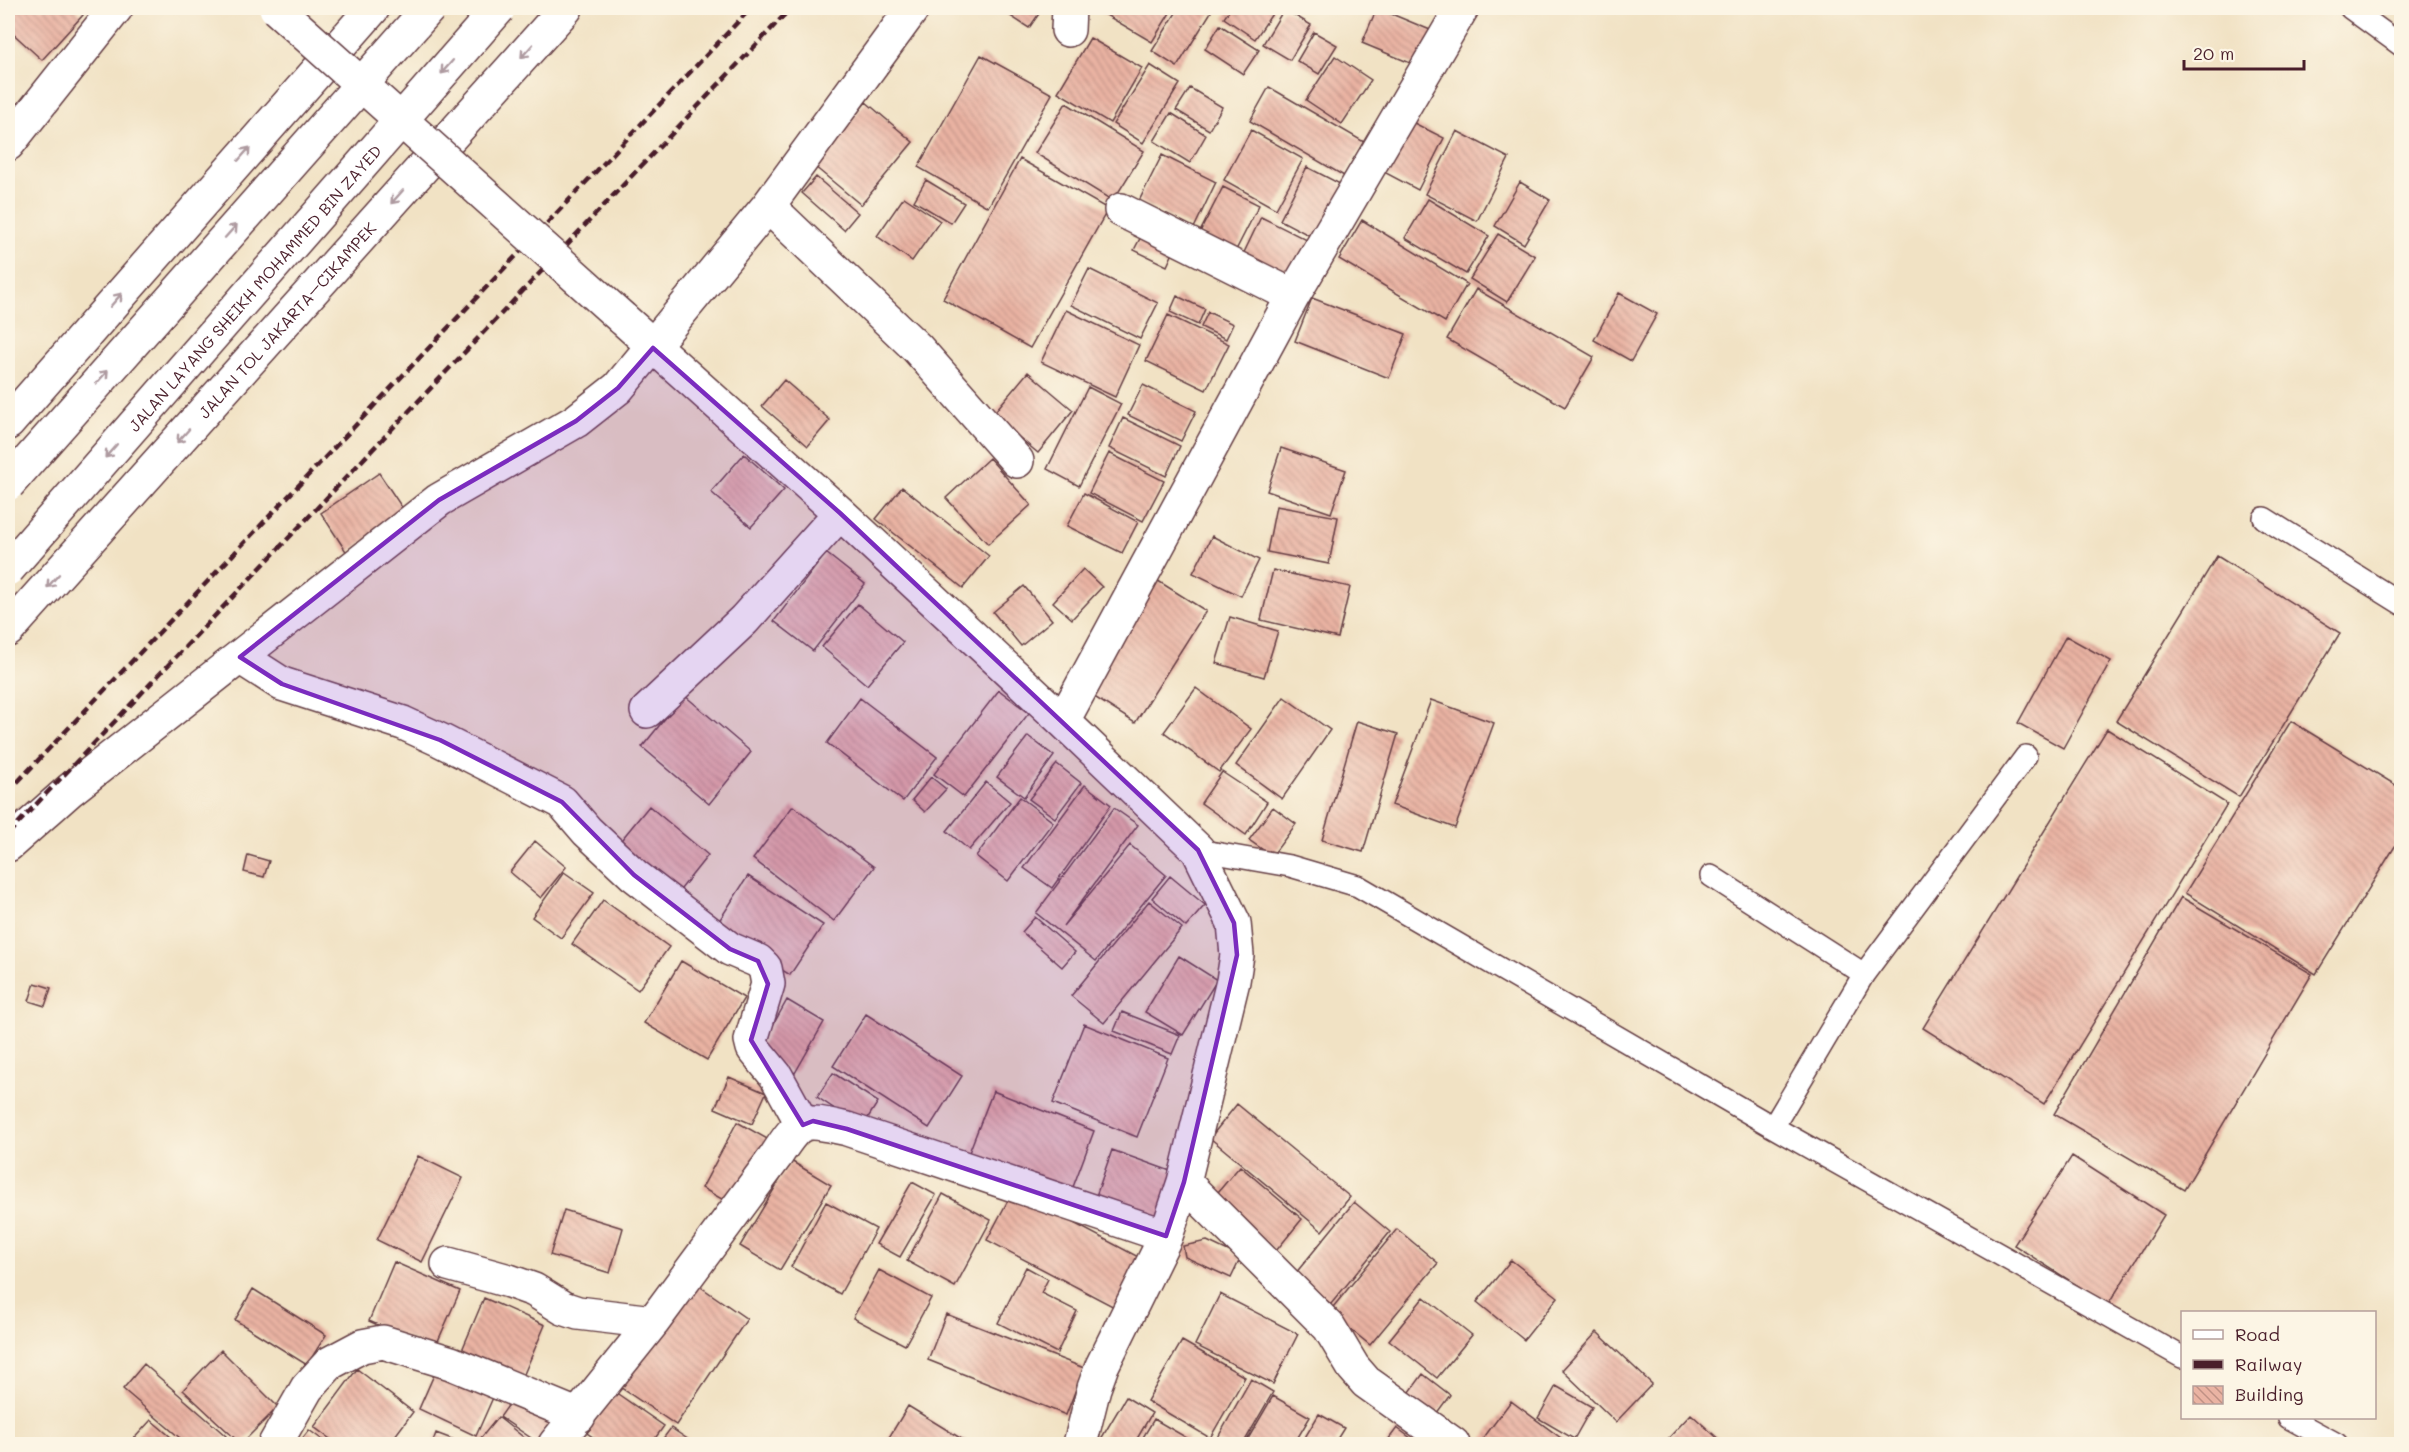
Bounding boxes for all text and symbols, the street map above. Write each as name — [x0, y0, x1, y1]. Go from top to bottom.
scale bar — [2184, 33, 2304, 71]
text: 20 m — [2193, 41, 2234, 65]
one-way arrow — [520, 43, 534, 58]
one-way arrow — [440, 59, 453, 75]
street label: JALAN LAYANG SHEIKH MOHAMMED BIN ZAYED — [123, 140, 385, 435]
one-way arrow — [237, 147, 251, 162]
one-way arrow — [390, 189, 404, 204]
street label: JALAN TOL JAKARTA–CIKAMPEK — [193, 217, 380, 422]
one-way arrow — [224, 224, 238, 239]
one-way arrow — [108, 293, 122, 309]
one-way arrow — [95, 370, 109, 385]
one-way arrow — [176, 428, 190, 443]
one-way arrow — [104, 443, 117, 459]
one-way arrow — [46, 573, 60, 588]
legend — [2181, 1311, 2376, 1419]
text: Road — [2235, 1322, 2280, 1346]
text: Railway — [2235, 1352, 2302, 1376]
text: Building — [2235, 1382, 2303, 1406]

